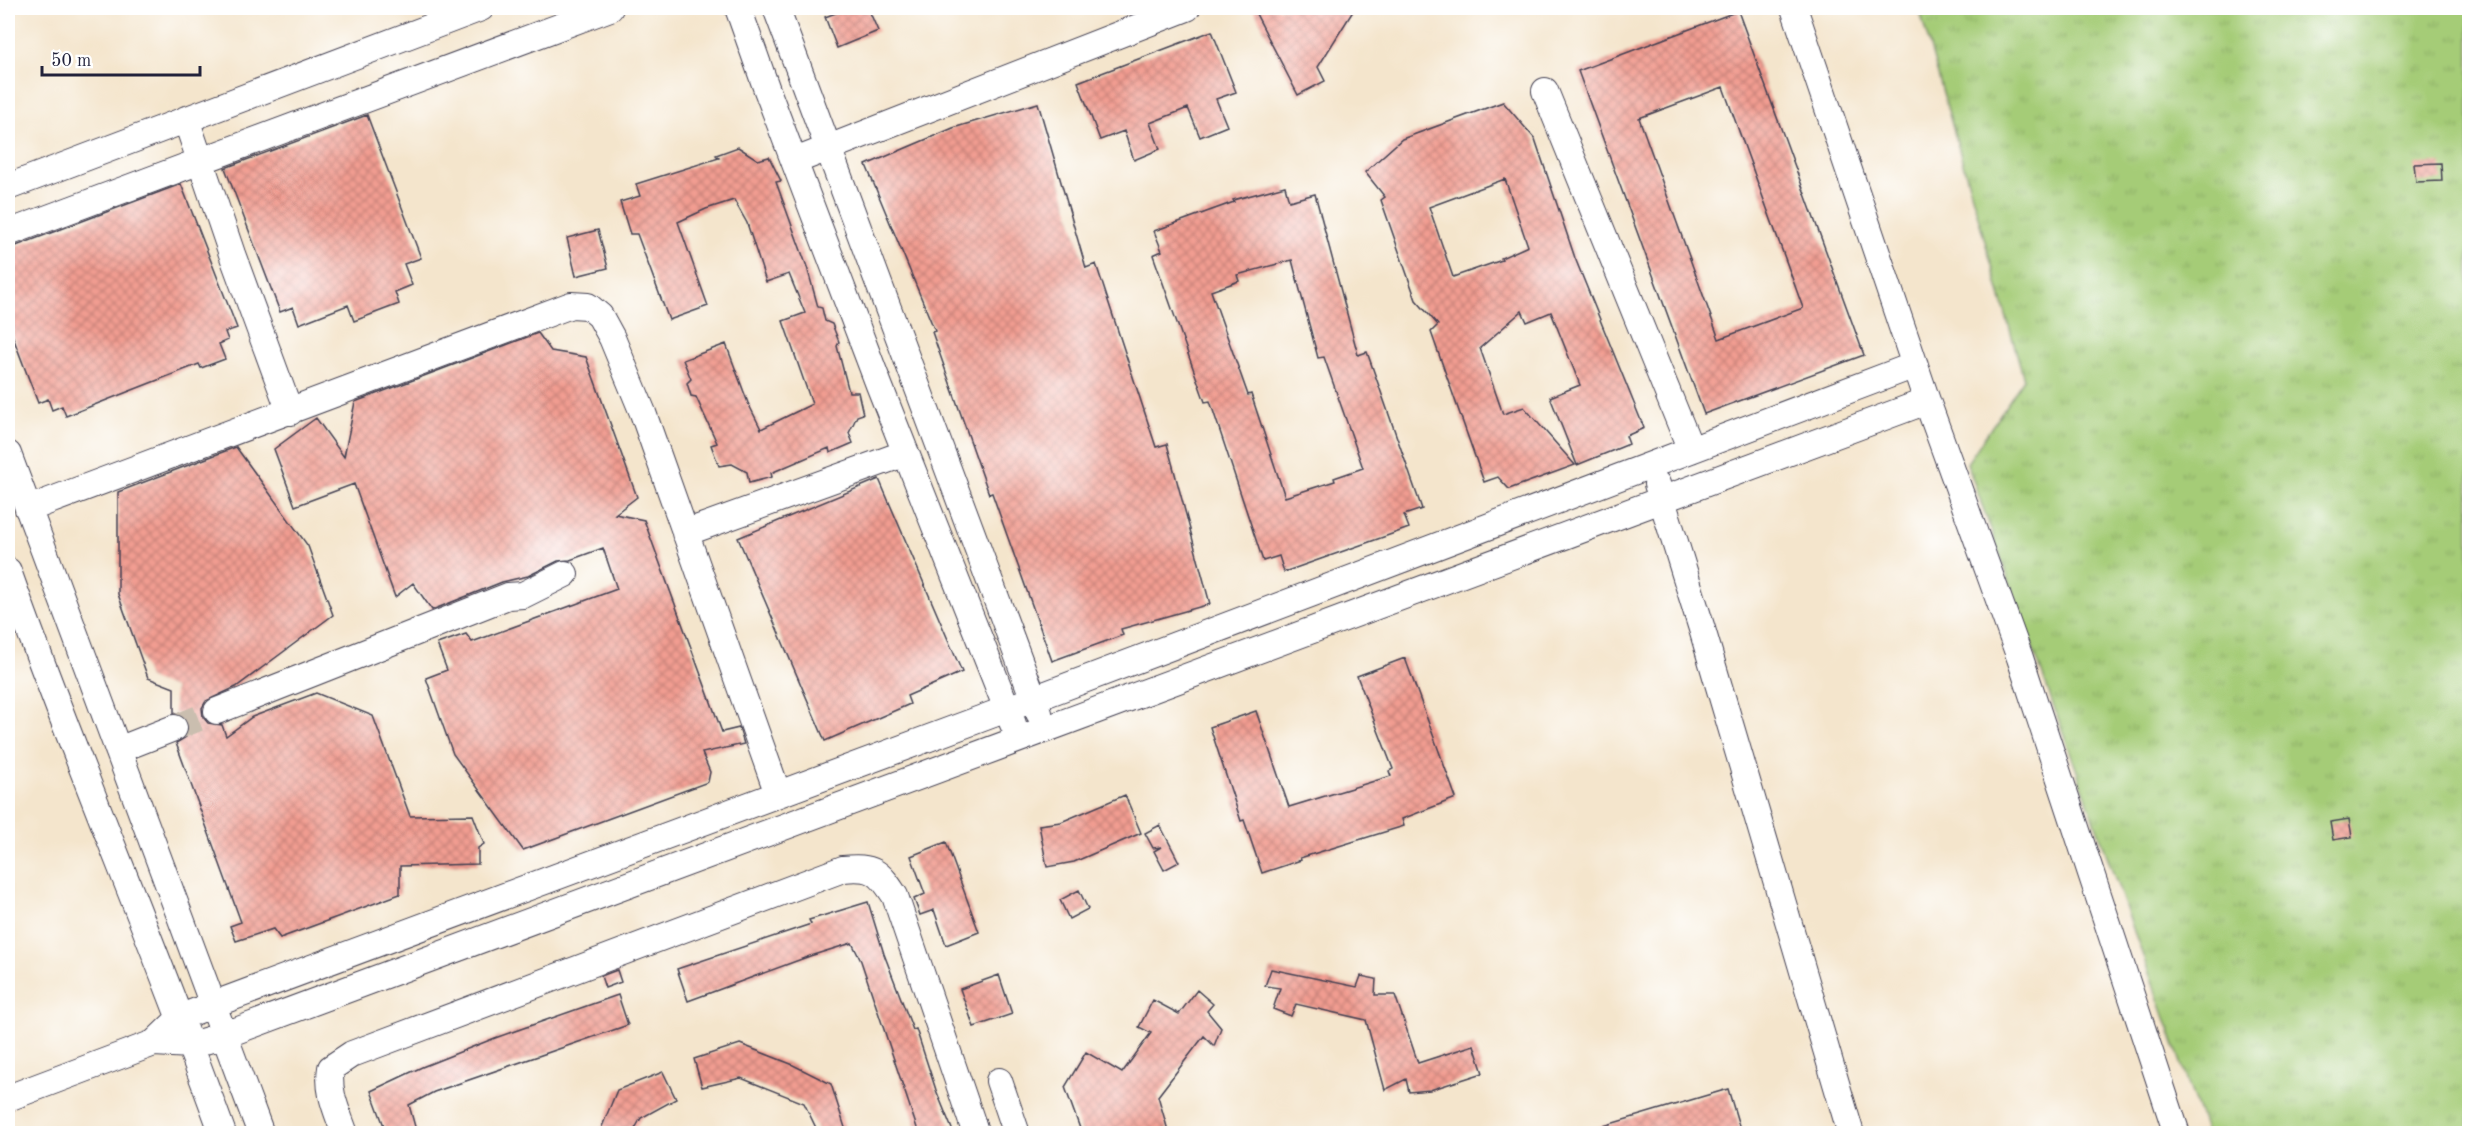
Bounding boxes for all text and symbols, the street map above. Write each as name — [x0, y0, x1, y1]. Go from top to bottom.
scale bar — [42, 39, 200, 77]
text: 50 m — [51, 52, 91, 70]

